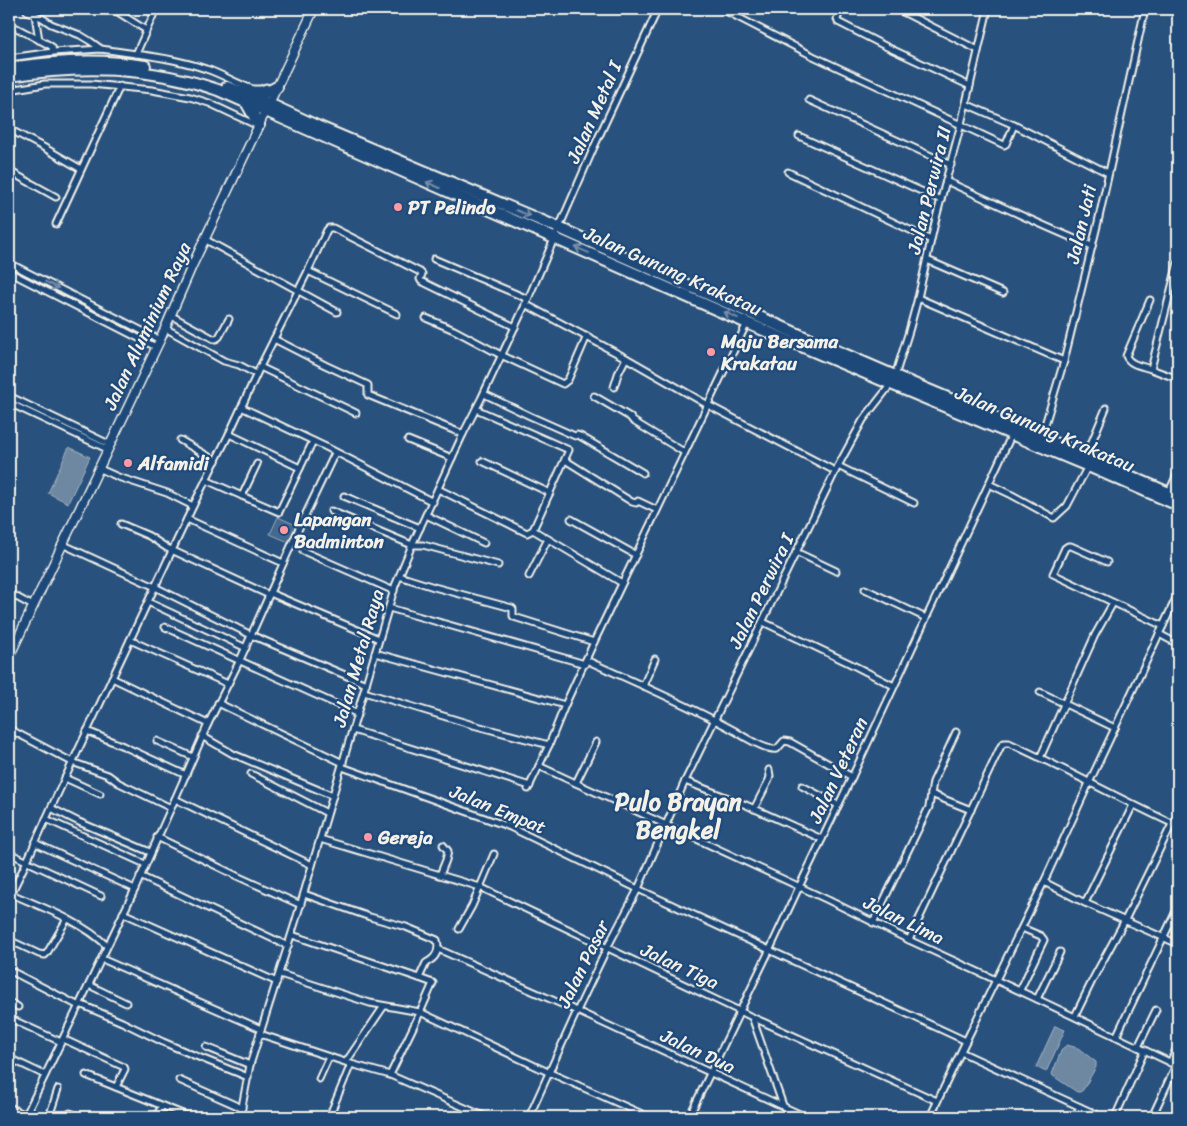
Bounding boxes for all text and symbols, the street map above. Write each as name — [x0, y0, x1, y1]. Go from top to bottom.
street label: Jalan Metal I — [556, 54, 632, 169]
street label: Jalan Perwira II — [897, 122, 961, 258]
one-way arrow — [426, 179, 441, 189]
street label: Jalan Jati — [1056, 181, 1106, 268]
place label: PT Pelindo — [408, 191, 496, 224]
marker: PT Pelindo — [392, 201, 404, 213]
one-way arrow — [515, 208, 530, 218]
street label: Jalan Gunung Krakatau — [577, 216, 768, 325]
street label: Jalan Aluminium Raya — [93, 236, 201, 416]
one-way arrow — [575, 244, 590, 254]
one-way arrow — [44, 281, 59, 290]
one-way arrow — [724, 310, 739, 320]
place label: Maju Bersama Krakatau — [720, 325, 838, 380]
marker: Maju Bersama Krakatau — [705, 346, 717, 358]
street label: Jalan Gunung Krakatau — [949, 376, 1140, 482]
place label: Alfamidi — [137, 447, 210, 480]
marker: Alfamidi — [122, 457, 134, 469]
place label: Lapangan Badminton — [294, 503, 384, 558]
marker: Lapangan Badminton — [278, 524, 290, 536]
street label: Jalan Perwira I — [718, 526, 804, 655]
street label: Jalan Metal Raya — [322, 585, 394, 732]
street label: Jalan Veteran — [799, 711, 877, 830]
street label: Jalan Empat — [444, 774, 551, 843]
district label: Pulo Brayan Bengkel — [614, 781, 742, 851]
place label: Gereja — [377, 821, 433, 854]
marker: Gereja — [362, 831, 374, 843]
street label: Jalan Lima — [857, 886, 951, 954]
street label: Jalan Pasar — [547, 913, 619, 1015]
street label: Jalan Tiga — [634, 933, 725, 999]
street label: Jalan Dua — [654, 1019, 741, 1083]

